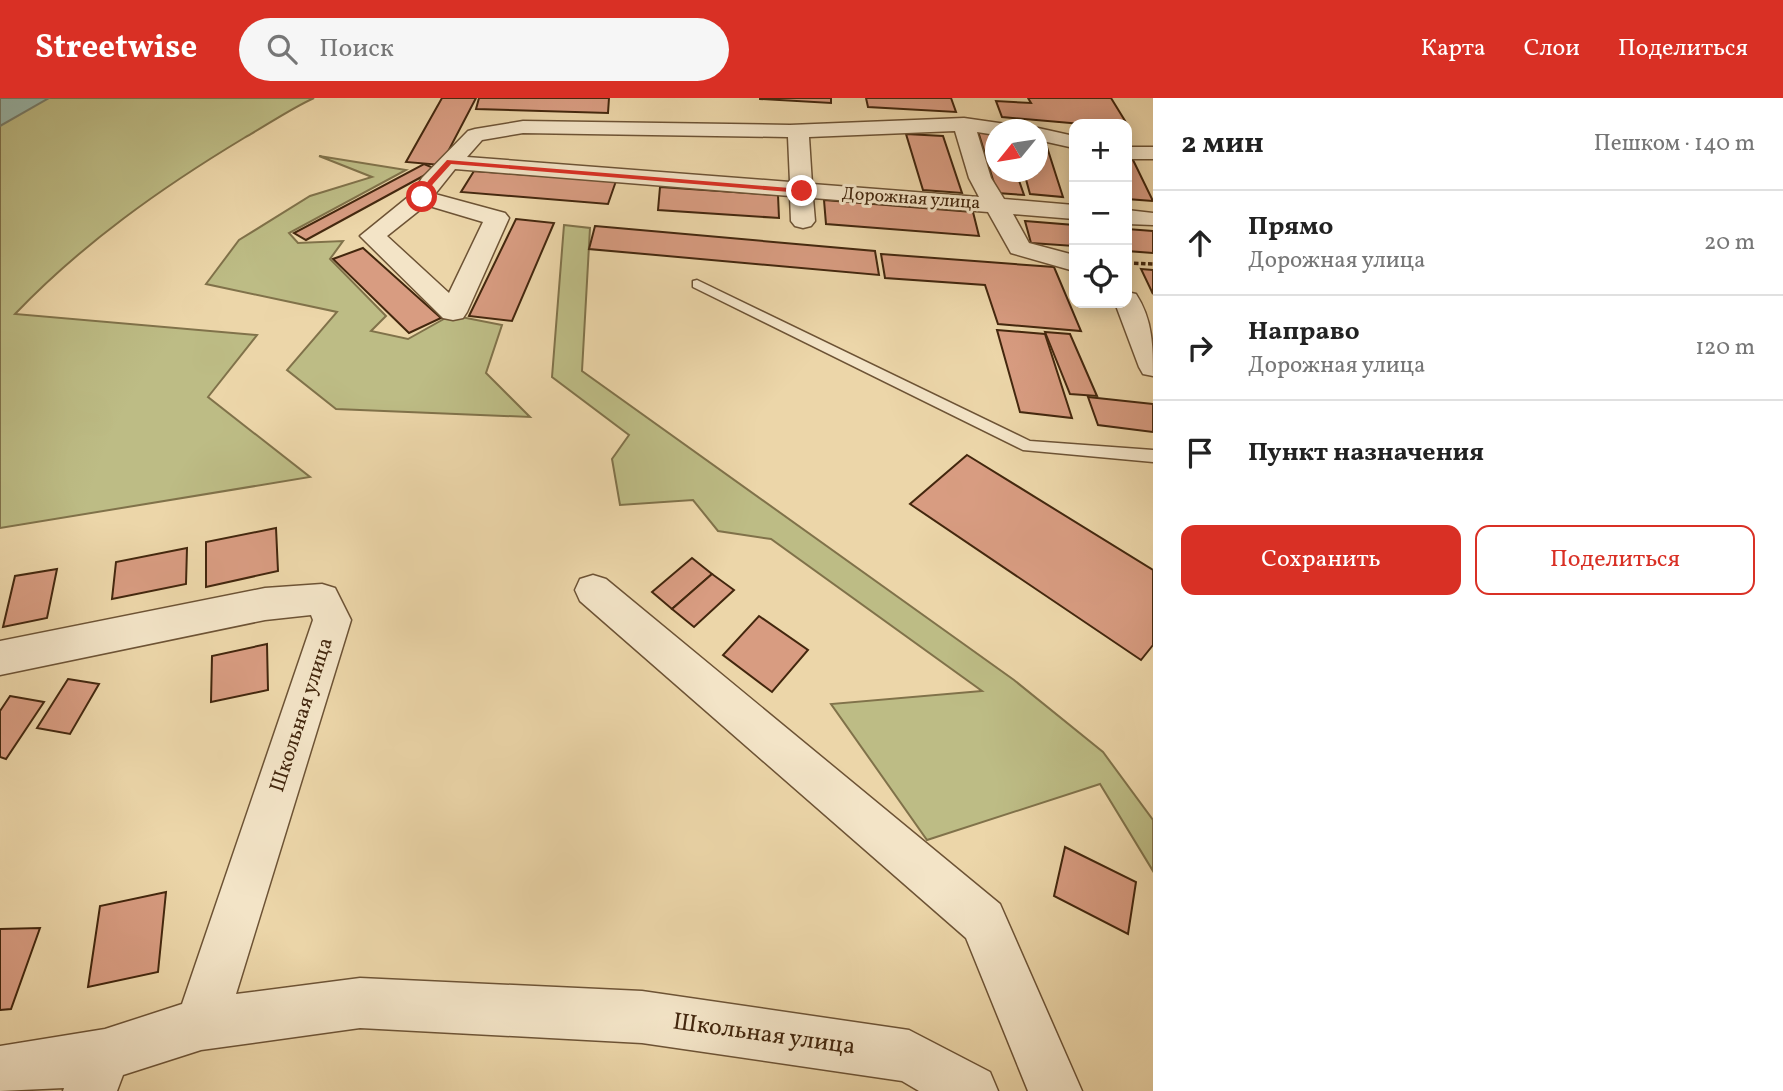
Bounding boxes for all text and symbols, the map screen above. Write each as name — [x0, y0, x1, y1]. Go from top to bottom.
search box — [239, 18, 729, 81]
text: Streetwise — [35, 26, 197, 72]
icon: search — [263, 30, 301, 68]
text: Поиск — [319, 31, 394, 67]
text: Карта — [1421, 32, 1486, 66]
text: Слои — [1524, 32, 1580, 66]
text: Поделиться — [1618, 32, 1748, 66]
north arrow — [985, 119, 1048, 182]
map controls — [1069, 119, 1132, 308]
button: + — [1069, 119, 1132, 182]
text: 2 мин — [1181, 123, 1264, 165]
text: Пешком · 140 m — [1594, 128, 1755, 160]
route end — [786, 175, 817, 206]
route start — [406, 181, 437, 212]
street label: Дорожная улица — [841, 182, 981, 216]
button: − — [1069, 182, 1132, 245]
text: Прямо — [1248, 209, 1333, 245]
icon: ahead — [1181, 224, 1219, 262]
text: 20 m — [1704, 227, 1755, 259]
button: locate — [1069, 245, 1132, 308]
text: Дорожная улица — [1248, 245, 1426, 277]
text: Направо — [1248, 314, 1360, 350]
icon: right — [1181, 329, 1219, 367]
text: 120 m — [1695, 332, 1755, 364]
text: Дорожная улица — [1248, 350, 1426, 382]
icon: arrive — [1181, 434, 1219, 472]
text: Пункт назначения — [1248, 435, 1484, 471]
button: Сохранить — [1181, 525, 1461, 595]
button: Поделиться — [1475, 525, 1755, 595]
street label: Школьная улица — [263, 634, 341, 796]
street label: Школьная улица — [670, 1005, 858, 1065]

